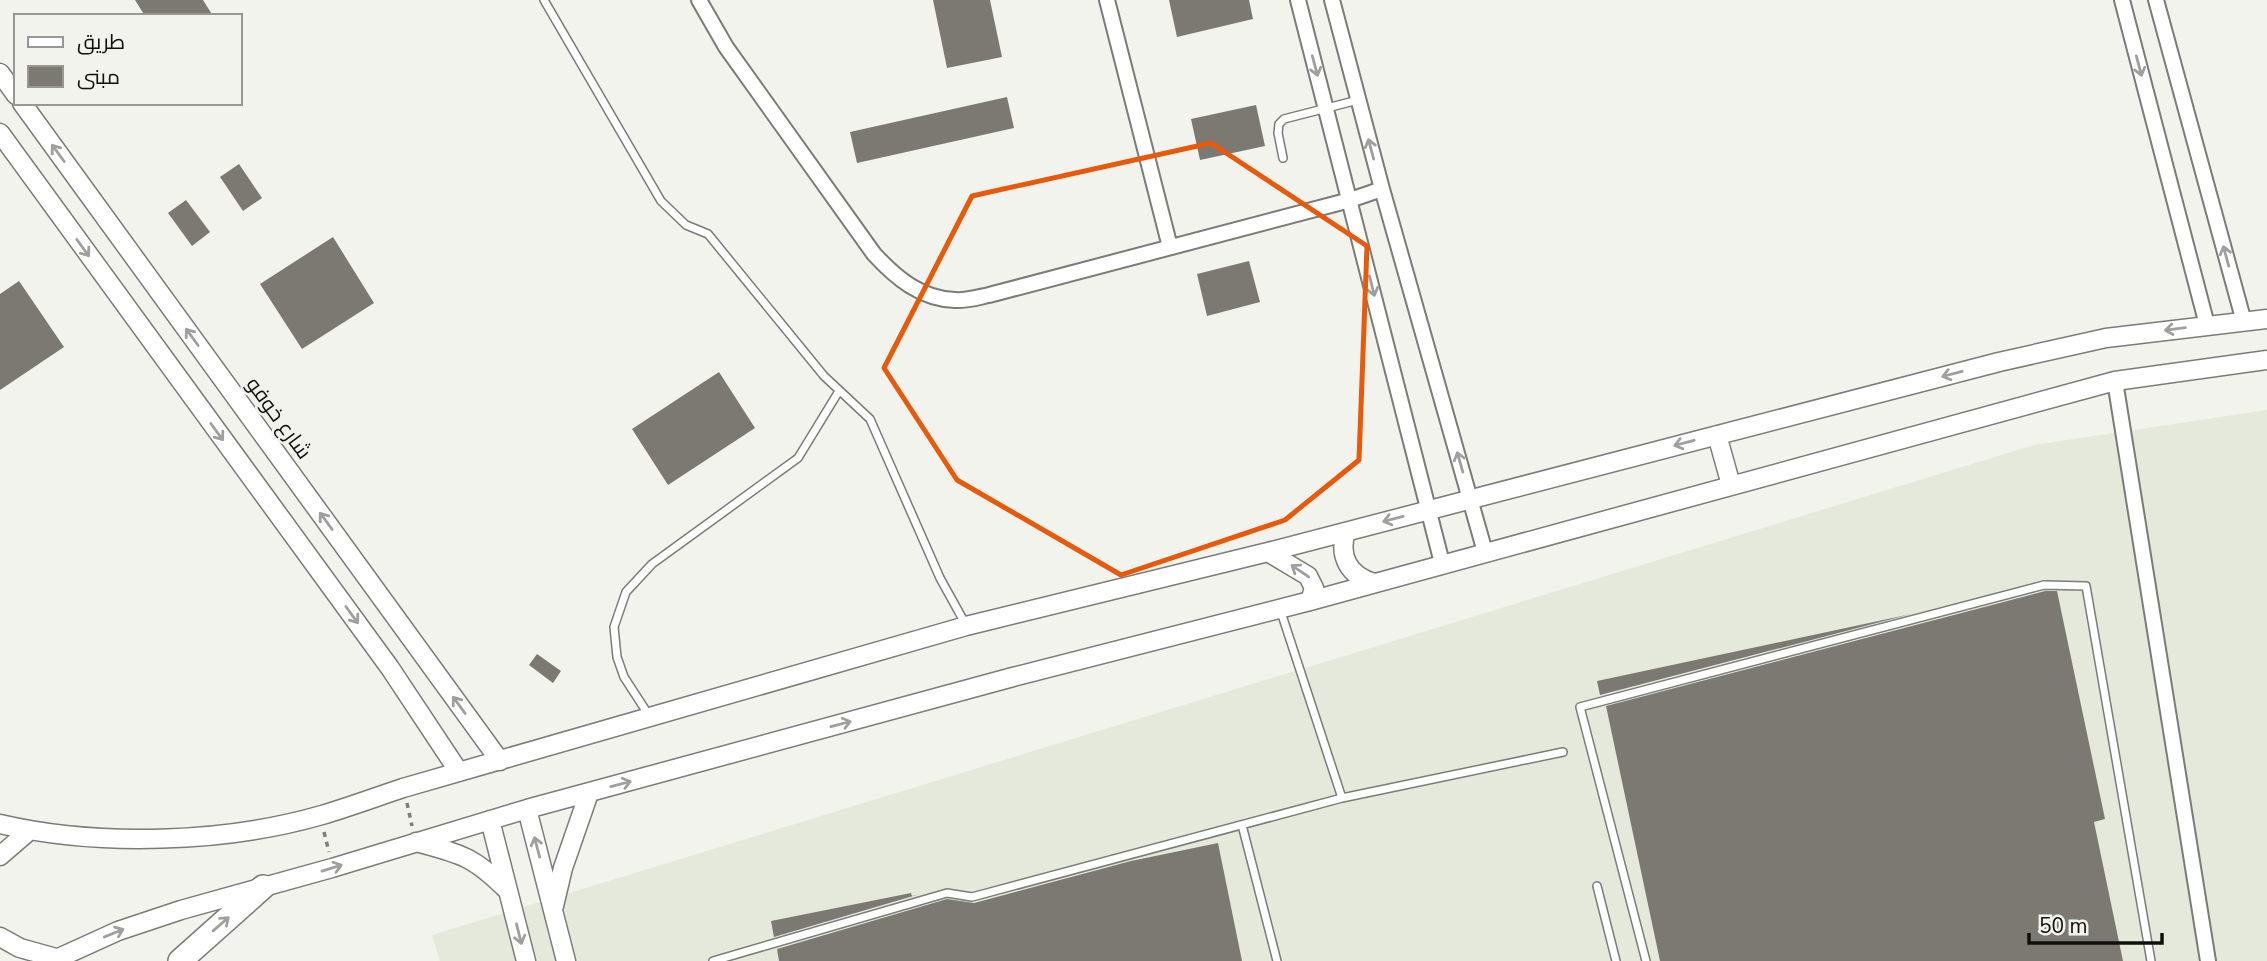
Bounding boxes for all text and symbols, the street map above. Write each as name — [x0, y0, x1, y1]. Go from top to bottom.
legend — [14, 14, 242, 105]
text: طريق — [77, 28, 125, 56]
one-way arrow — [1309, 54, 1322, 77]
one-way arrow — [2134, 55, 2147, 77]
text: مبنى — [77, 63, 120, 91]
one-way arrow — [1364, 138, 1377, 161]
one-way arrow — [51, 144, 65, 163]
one-way arrow — [76, 238, 91, 257]
one-way arrow — [2219, 245, 2232, 268]
one-way arrow — [1366, 274, 1379, 297]
one-way arrow — [2164, 323, 2187, 336]
one-way arrow — [185, 328, 199, 347]
one-way arrow — [1941, 368, 1964, 381]
street label: شارع خوفو — [240, 371, 318, 465]
one-way arrow — [210, 422, 225, 440]
one-way arrow — [1674, 437, 1696, 450]
one-way arrow — [1453, 451, 1466, 473]
one-way arrow — [318, 512, 333, 531]
one-way arrow — [1382, 513, 1405, 526]
one-way arrow — [1291, 564, 1310, 578]
one-way arrow — [344, 605, 359, 624]
one-way arrow — [452, 696, 467, 715]
one-way arrow — [829, 717, 851, 730]
one-way arrow — [609, 777, 632, 790]
one-way arrow — [529, 837, 542, 859]
one-way arrow — [321, 860, 343, 873]
scale bar — [2029, 902, 2162, 946]
text: 50 m — [2039, 912, 2088, 940]
one-way arrow — [212, 916, 230, 932]
one-way arrow — [513, 922, 526, 945]
one-way arrow — [103, 926, 125, 939]

